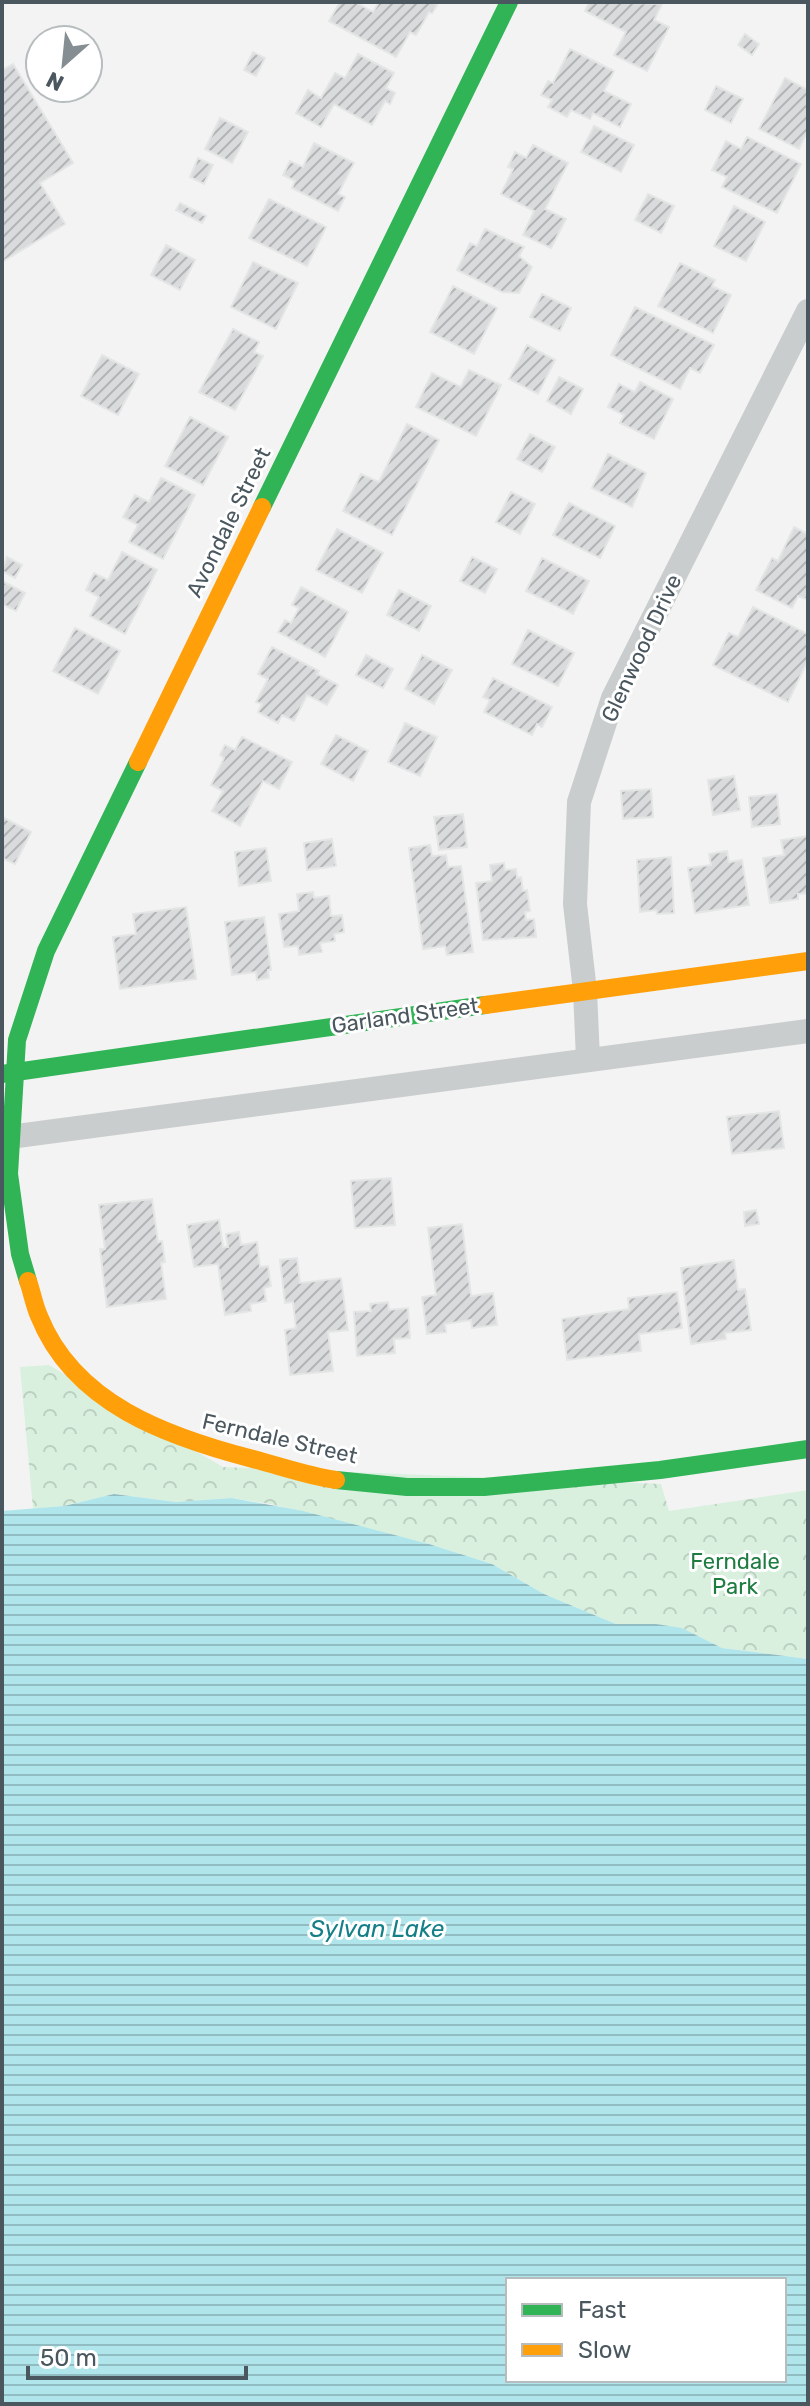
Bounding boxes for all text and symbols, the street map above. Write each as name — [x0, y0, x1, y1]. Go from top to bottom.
north arrow — [24, 24, 104, 104]
text: N — [42, 66, 68, 97]
street label: Avondale Street — [180, 442, 277, 602]
street label: Glenwood Drive — [595, 570, 687, 726]
street label: Garland Street — [330, 992, 481, 1039]
street label: Ferndale Street — [200, 1408, 361, 1470]
park label: Ferndale Park — [690, 1548, 780, 1600]
water label: Sylvan Lake — [310, 1915, 444, 1943]
legend — [506, 2278, 786, 2382]
text: Fast — [578, 2296, 626, 2324]
scale bar — [28, 2330, 246, 2380]
text: Slow — [578, 2336, 631, 2364]
text: 50 m — [40, 2344, 97, 2372]

